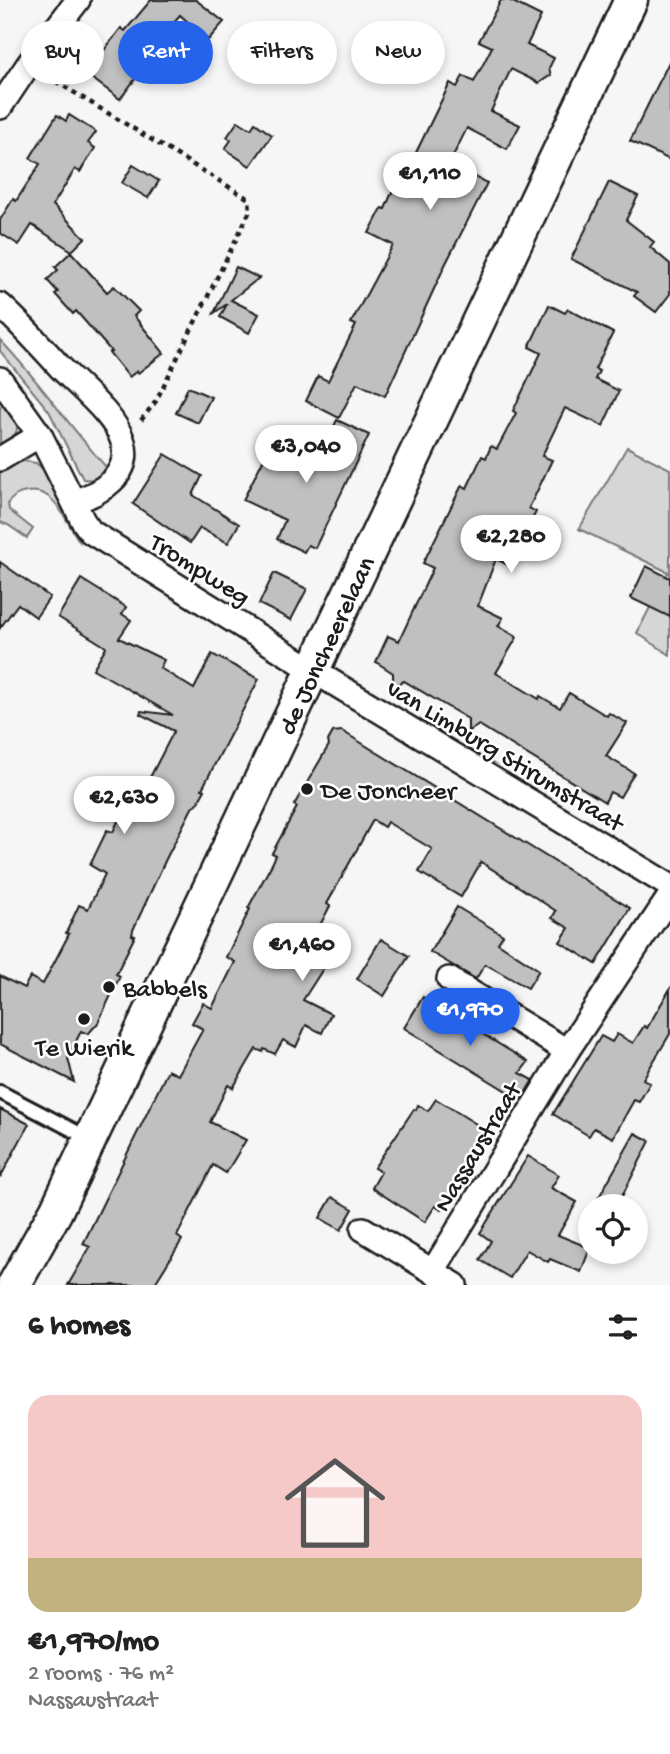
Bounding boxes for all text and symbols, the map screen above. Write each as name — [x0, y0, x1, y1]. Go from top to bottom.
chip: Buy — [21, 21, 104, 84]
chip: Rent — [118, 21, 213, 84]
chip: Filters — [227, 21, 337, 84]
chip: New — [351, 21, 445, 84]
pin: €1,110 — [373, 152, 487, 212]
text: €1,110 — [399, 161, 461, 188]
pin: €3,040 — [249, 426, 363, 485]
text: €3,040 — [271, 434, 341, 461]
pin: €2,280 — [454, 516, 568, 575]
text: €2,280 — [476, 524, 546, 551]
street label: Trompweg — [141, 528, 254, 615]
street label: de Joncheerelaan — [273, 552, 385, 741]
street label: van Limburg Stirumstraat — [379, 675, 630, 842]
pin: €2,630 — [67, 776, 181, 836]
place label: De Joncheer — [319, 778, 459, 809]
marker: De Joncheer — [299, 781, 315, 797]
text: €2,630 — [90, 785, 158, 812]
pin: €1,460 — [245, 923, 359, 983]
text: €1,460 — [269, 932, 335, 959]
place label: Babbels — [122, 976, 208, 1007]
marker: Babbels — [101, 979, 117, 995]
pin: €1,970 — [413, 988, 527, 1048]
text: €1,970 — [437, 997, 503, 1024]
marker: Te Wierik — [76, 1011, 92, 1027]
place label: Te Wierik — [33, 1035, 135, 1066]
street label: Nassaustraat — [429, 1076, 532, 1219]
map controls — [578, 1194, 648, 1264]
button: locate — [578, 1194, 648, 1264]
icon: filters — [604, 1308, 642, 1346]
text: 6 homes — [28, 1310, 130, 1345]
icon: home — [272, 1440, 398, 1566]
text: €1,970/mo — [28, 1626, 159, 1661]
text: 2 rooms · 76 m² — [28, 1661, 174, 1688]
text: Nassaustraat — [28, 1688, 157, 1715]

